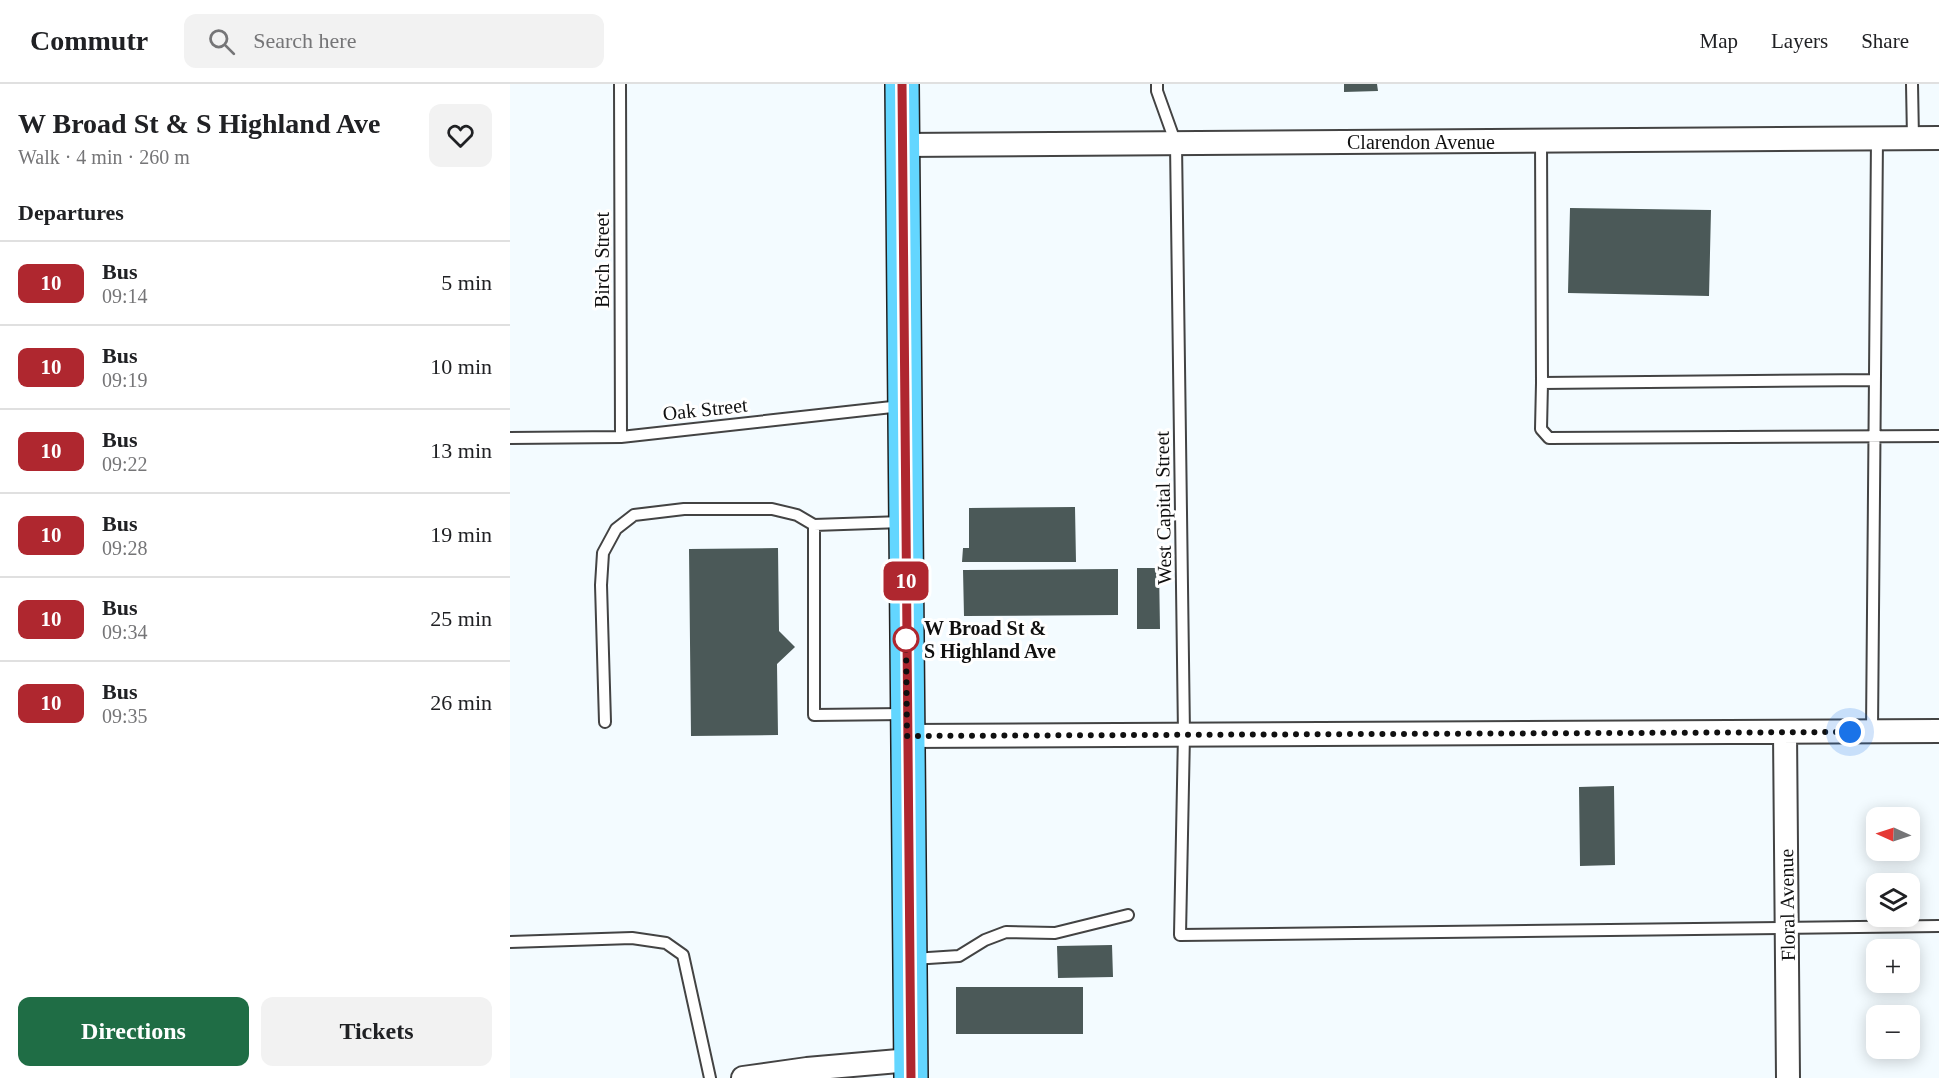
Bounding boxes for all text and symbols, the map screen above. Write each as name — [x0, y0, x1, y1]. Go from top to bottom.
search box — [184, 14, 604, 68]
text: Commutr — [30, 25, 148, 56]
icon: search — [205, 25, 238, 58]
text: Search here — [253, 28, 356, 53]
text: Map — [1700, 29, 1738, 53]
text: Layers — [1771, 29, 1828, 53]
text: Share — [1861, 29, 1909, 53]
button: heart — [429, 104, 492, 167]
text: W Broad St & S Highland Ave — [18, 108, 381, 139]
street label: Clarendon Avenue — [1347, 131, 1495, 153]
text: Walk · 4 min · 260 m — [18, 146, 190, 168]
text: Departures — [18, 200, 124, 225]
street label: Birch Street — [591, 212, 613, 308]
text: Bus — [102, 259, 137, 284]
text: 5 min — [441, 270, 492, 295]
text: 10 — [41, 271, 62, 295]
text: 09:14 — [102, 285, 148, 307]
text: Bus — [102, 343, 137, 368]
text: 10 min — [430, 354, 492, 379]
text: 10 — [41, 355, 62, 379]
text: 09:19 — [102, 369, 148, 391]
street label: Oak Street — [662, 394, 749, 424]
text: Bus — [102, 427, 137, 452]
street label: West Capital Street — [1151, 430, 1176, 585]
text: 13 min — [430, 438, 492, 463]
text: 10 — [41, 439, 62, 463]
text: 09:22 — [102, 453, 148, 475]
text: Bus — [102, 511, 137, 536]
text: 19 min — [430, 522, 492, 547]
text: 10 — [41, 523, 62, 547]
text: 09:28 — [102, 537, 148, 559]
line badge: 10 — [879, 562, 933, 600]
text: 10 — [896, 569, 917, 593]
text: Bus — [102, 595, 137, 620]
text: 25 min — [430, 606, 492, 631]
text: 10 — [41, 607, 62, 631]
place label: W Broad St & S Highland Ave — [924, 617, 1056, 663]
text: 09:34 — [102, 621, 148, 643]
marker: W Broad St & S Highland Ave — [893, 626, 919, 652]
text: Bus — [102, 679, 137, 704]
text: 26 min — [430, 690, 492, 715]
text: 10 — [41, 691, 62, 715]
text: 09:35 — [102, 705, 148, 727]
your location — [1835, 717, 1865, 747]
north arrow — [1866, 807, 1920, 861]
map controls — [1866, 807, 1920, 1059]
street label: Floral Avenue — [1775, 849, 1799, 961]
button: layers — [1866, 873, 1920, 927]
button: + — [1866, 939, 1920, 993]
button: Directions — [18, 997, 249, 1066]
button: Tickets — [261, 997, 492, 1066]
button: − — [1866, 1005, 1920, 1059]

